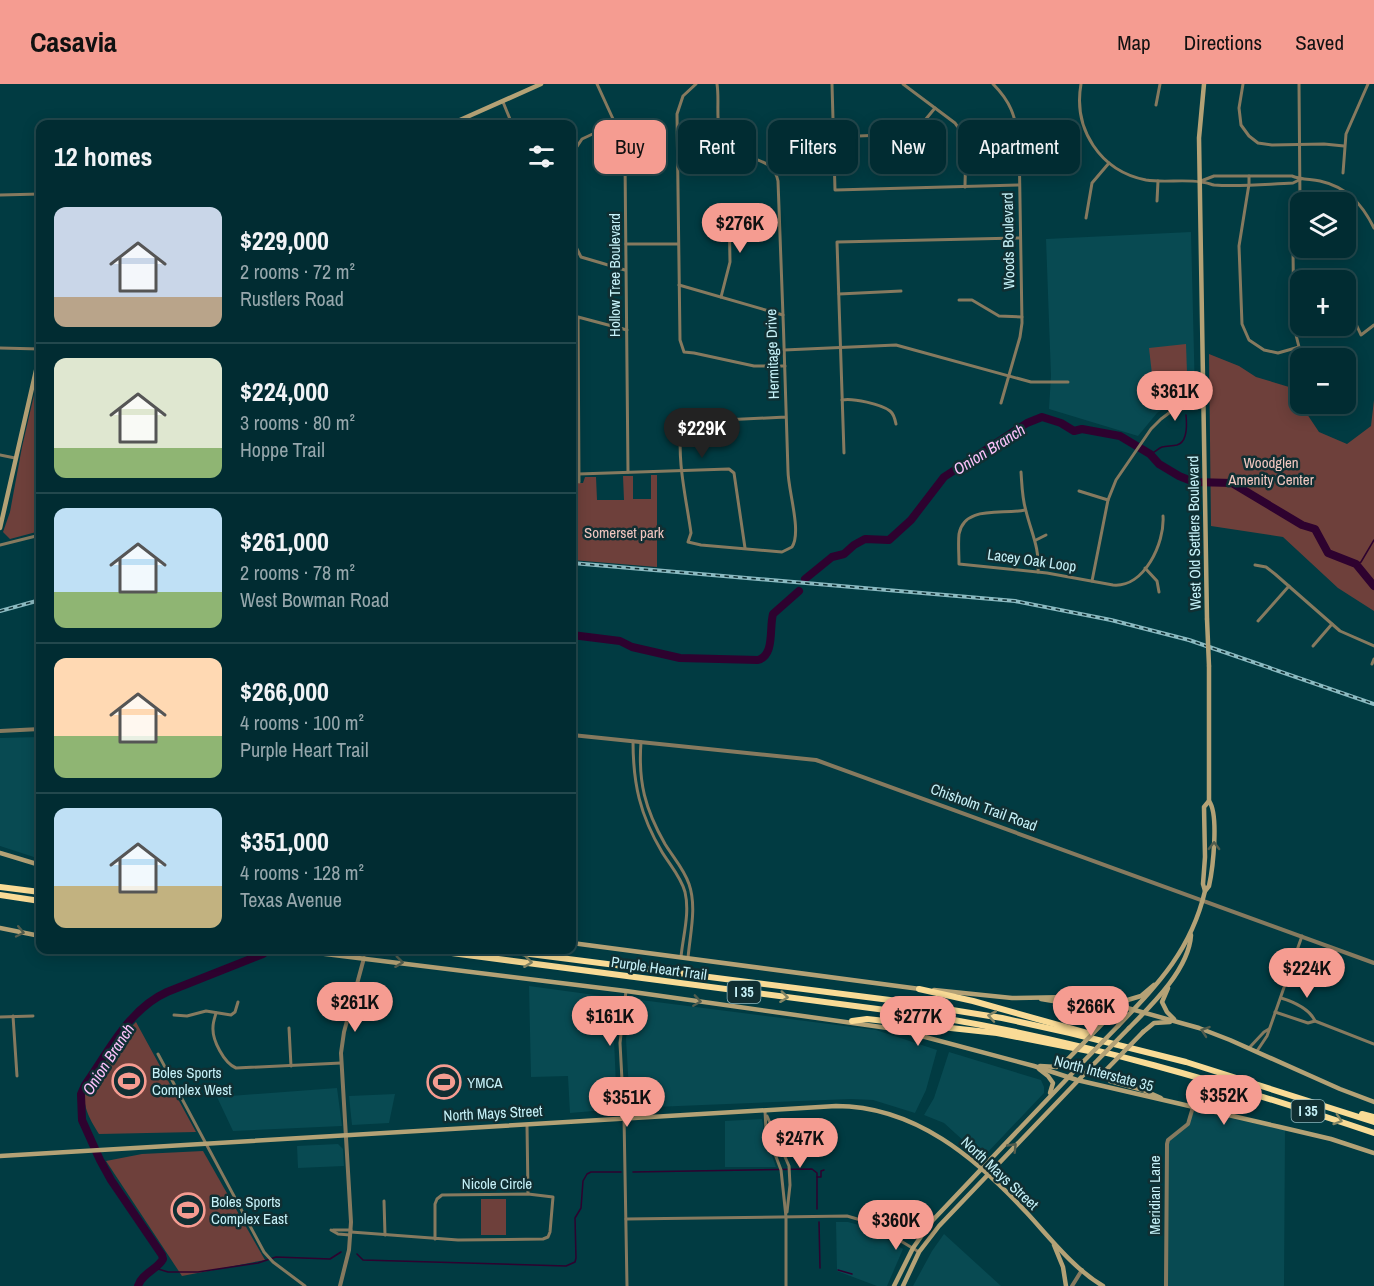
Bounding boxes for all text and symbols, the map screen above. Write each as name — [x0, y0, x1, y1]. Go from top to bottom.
text: Casavia — [30, 23, 117, 61]
text: Map — [1117, 28, 1151, 57]
text: Directions — [1184, 28, 1262, 57]
text: Saved — [1295, 28, 1344, 57]
chip: Buy — [594, 120, 666, 174]
chip: Rent — [678, 120, 756, 174]
chip: Filters — [768, 120, 858, 174]
chip: New — [870, 120, 946, 174]
chip: Apartment — [958, 120, 1080, 174]
text: 12 homes — [54, 139, 152, 174]
icon: filters — [525, 140, 558, 173]
street label: Woods Boulevard — [997, 192, 1019, 290]
map controls — [1290, 192, 1356, 414]
button: layers — [1290, 192, 1356, 258]
pin: $276K — [698, 203, 782, 254]
text: $276K — [716, 209, 764, 236]
street label: Hollow Tree Boulevard — [604, 213, 625, 337]
text: $229,000 — [240, 223, 329, 258]
icon: home — [102, 231, 174, 303]
text: 2 rooms · 72 m² — [240, 258, 355, 285]
button: + — [1290, 270, 1356, 336]
text: Rustlers Road — [240, 285, 344, 312]
street label: Hermitage Drive — [760, 308, 784, 399]
button: − — [1290, 348, 1356, 414]
pin: $361K — [1133, 371, 1217, 422]
text: $224,000 — [240, 374, 329, 409]
text: $361K — [1151, 377, 1199, 404]
icon: home — [102, 382, 174, 454]
pin: $229K — [660, 408, 744, 459]
text: 3 rooms · 80 m² — [240, 409, 355, 436]
text: $229K — [678, 414, 726, 441]
water label: Onion Branch — [949, 418, 1029, 480]
text: Hoppe Trail — [240, 436, 325, 463]
park label: Woodglen Amenity Center — [1227, 452, 1314, 490]
street label: West Old Settlers Boulevard — [1182, 456, 1206, 610]
park label: Somerset park — [584, 522, 665, 543]
text: $261,000 — [240, 524, 329, 559]
icon: home — [102, 532, 174, 604]
street label: Lacey Oak Loop — [986, 543, 1078, 577]
text: 2 rooms · 78 m² — [240, 559, 355, 586]
text: West Bowman Road — [240, 586, 389, 613]
text: $266,000 — [240, 674, 329, 709]
icon: home — [102, 682, 174, 754]
text: 4 rooms · 100 m² — [240, 709, 364, 736]
text: Purple Heart Trail — [240, 736, 369, 763]
street label: Chisholm Trail Road — [928, 778, 1040, 836]
text: $351,000 — [240, 824, 329, 859]
icon: home — [102, 832, 174, 904]
one-way arrow — [1208, 842, 1220, 851]
text: 4 rooms · 128 m² — [240, 859, 364, 886]
text: Texas Avenue — [240, 886, 342, 913]
one-way arrow — [15, 925, 25, 938]
pin: $224K — [1265, 948, 1349, 999]
street label: Purple Heart Trail — [610, 951, 708, 985]
text: $224K — [1283, 954, 1331, 981]
one-way arrow — [395, 955, 404, 968]
one-way arrow — [524, 956, 533, 968]
road number: I 35 — [728, 981, 760, 1003]
pin: $261K — [313, 982, 397, 1033]
pin: $266K — [1049, 986, 1133, 1037]
text: $261K — [331, 988, 379, 1015]
one-way arrow — [779, 990, 789, 1002]
text: $266K — [1067, 992, 1115, 1019]
one-way arrow — [692, 994, 701, 1006]
pin: $161K — [568, 996, 652, 1047]
pin: $277K — [876, 996, 960, 1047]
text: $161K — [586, 1002, 634, 1029]
text: $277K — [894, 1002, 942, 1029]
one-way arrow — [988, 1011, 997, 1023]
water label: Onion Branch — [77, 1019, 139, 1099]
one-way arrow — [1200, 1025, 1211, 1038]
street label: North Interstate 35 — [1052, 1050, 1156, 1096]
place label: Boles Sports Complex West — [152, 1062, 232, 1100]
sports icon: Boles Sports Complex West — [111, 1063, 147, 1099]
sports icon: YMCA — [426, 1064, 462, 1100]
place label: YMCA — [467, 1072, 503, 1093]
pin: $352K — [1182, 1075, 1266, 1126]
pin: $351K — [585, 1077, 669, 1128]
text: $352K — [1200, 1081, 1248, 1108]
text: $351K — [603, 1083, 651, 1110]
street label: North Mays Street — [443, 1100, 544, 1126]
road number: I 35 — [1292, 1100, 1324, 1122]
one-way arrow — [1332, 1113, 1343, 1126]
pin: $247K — [758, 1118, 842, 1169]
text: $247K — [776, 1124, 824, 1151]
street label: North Mays Street — [957, 1132, 1044, 1215]
one-way arrow — [1005, 1144, 1016, 1155]
street label: Meridian Lane — [1144, 1155, 1165, 1235]
street label: Nicole Circle — [462, 1173, 532, 1194]
place label: Boles Sports Complex East — [211, 1191, 288, 1229]
sports icon: Boles Sports Complex East — [170, 1192, 206, 1228]
pin: $360K — [854, 1200, 938, 1251]
text: $360K — [872, 1206, 920, 1233]

